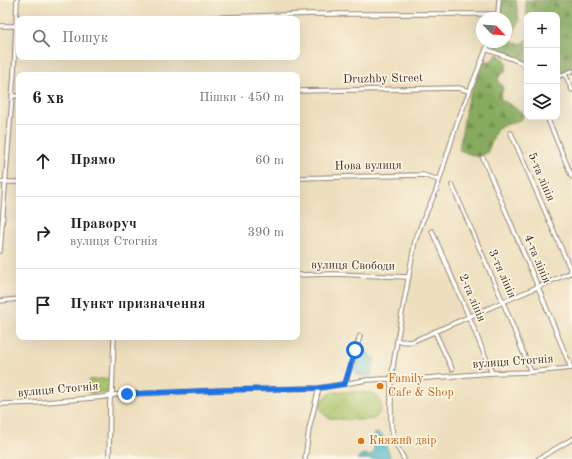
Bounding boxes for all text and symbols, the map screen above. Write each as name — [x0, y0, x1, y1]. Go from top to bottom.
north arrow — [476, 12, 512, 48]
map controls — [524, 12, 560, 120]
button: + — [524, 12, 560, 48]
search box — [16, 16, 300, 60]
icon: search — [30, 27, 52, 49]
text: Пошук — [62, 31, 108, 46]
button: − — [524, 48, 560, 84]
street label: Druzhby Street — [343, 72, 423, 86]
button: layers — [524, 84, 560, 120]
text: 6 хв — [32, 90, 64, 107]
text: Пішки · 450 m — [199, 91, 284, 104]
icon: ahead — [32, 150, 54, 172]
street label: 5-та лінія — [525, 150, 558, 203]
text: Прямо — [70, 153, 116, 168]
text: 60 m — [255, 154, 284, 167]
street label: Нова вулиця — [334, 159, 402, 173]
text: Праворуч — [70, 217, 137, 232]
icon: right — [32, 222, 54, 244]
text: 390 m — [247, 226, 284, 239]
street label: 4-та лінія — [521, 232, 554, 285]
text: вулиця Стогнія — [70, 235, 158, 248]
street label: 3-тя лінія — [486, 247, 519, 300]
street label: вулиця Свободи — [311, 259, 395, 273]
street label: 2-га лінія — [457, 272, 488, 324]
icon: arrive — [32, 294, 54, 316]
text: Пункт призначення — [70, 297, 206, 312]
route start — [346, 341, 364, 359]
street label: вулиця Стогнія — [472, 352, 554, 371]
place label: Family Cafe & Shop — [388, 373, 454, 399]
street label: вулиця Стогнія — [17, 379, 99, 400]
marker: Family Cafe & Shop — [375, 381, 385, 391]
route end — [118, 385, 136, 403]
place label: Княжий двір — [369, 434, 437, 447]
marker: Княжий двір — [356, 436, 366, 446]

